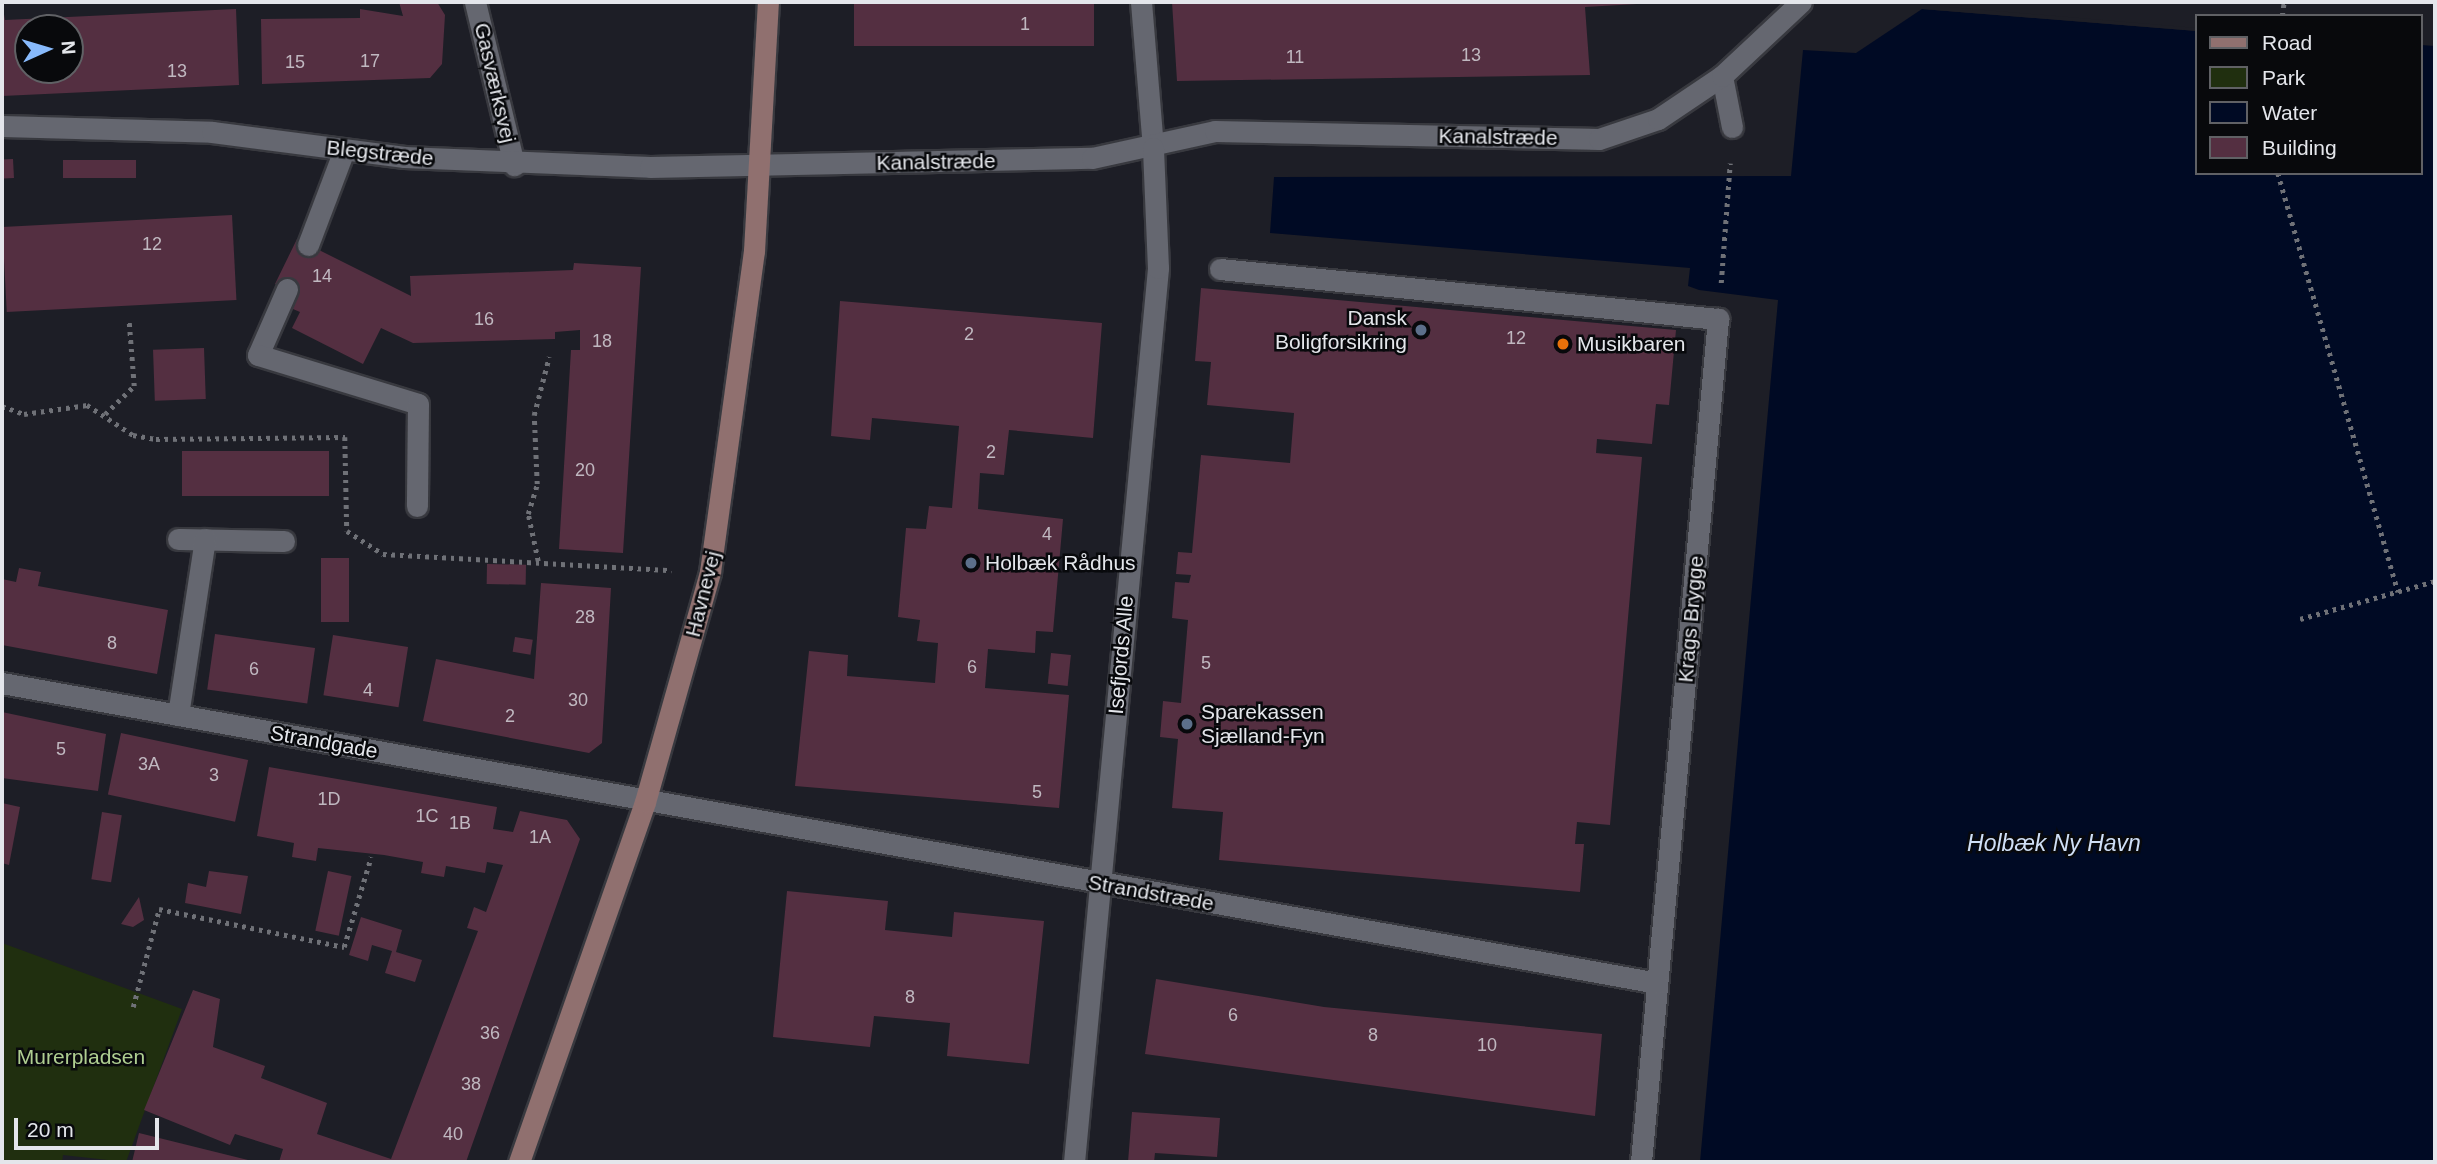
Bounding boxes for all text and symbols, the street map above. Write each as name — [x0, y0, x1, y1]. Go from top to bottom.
house number: 1 — [1020, 13, 1030, 35]
north arrow — [14, 14, 84, 84]
legend — [2196, 14, 2423, 175]
street label: Gasværksvej — [469, 20, 521, 146]
text: Road — [2262, 31, 2312, 54]
text: N — [57, 40, 79, 55]
house number: 13 — [1461, 44, 1481, 66]
house number: 11 — [1286, 46, 1304, 68]
house number: 17 — [360, 50, 380, 72]
house number: 15 — [285, 51, 305, 73]
house number: 13 — [167, 60, 187, 82]
text: Park — [2262, 66, 2305, 89]
text: Water — [2262, 101, 2317, 124]
street label: Kanalstræde — [1438, 123, 1558, 151]
street label: Blegstræde — [325, 135, 435, 171]
text: Building — [2262, 136, 2337, 159]
street label: Kanalstræde — [876, 148, 996, 176]
house number: 12 — [142, 233, 162, 255]
house number: 14 — [312, 265, 332, 287]
place label: Dansk Boligforsikring — [1275, 305, 1407, 355]
house number: 16 — [474, 308, 494, 330]
marker: Dansk Boligforsikring — [1413, 322, 1429, 338]
house number: 2 — [964, 323, 974, 345]
house number: 12 — [1506, 327, 1526, 349]
house number: 18 — [592, 330, 612, 352]
place label: Musikbaren — [1577, 331, 1686, 357]
marker: Musikbaren — [1555, 336, 1571, 352]
house number: 2 — [986, 441, 996, 463]
house number: 20 — [575, 459, 595, 481]
house number: 4 — [1042, 523, 1052, 545]
street label: Havnevej — [680, 548, 726, 640]
place label: Holbæk Rådhus — [985, 550, 1136, 576]
marker: Holbæk Rådhus — [963, 555, 979, 571]
street label: Krags Brygge — [1673, 555, 1709, 683]
street label: Isefjords Alle — [1103, 594, 1139, 716]
house number: 28 — [575, 606, 595, 628]
house number: 8 — [107, 632, 117, 654]
house number: 5 — [1201, 652, 1211, 674]
house number: 6 — [967, 656, 977, 678]
house number: 6 — [249, 658, 259, 680]
house number: 4 — [363, 679, 373, 701]
house number: 30 — [568, 689, 588, 711]
place label: Sparekassen Sjælland-Fyn — [1201, 699, 1325, 749]
house number: 2 — [505, 705, 515, 727]
marker: Sparekassen Sjælland-Fyn — [1179, 716, 1195, 732]
street label: Strandgade — [268, 720, 380, 764]
house number: 5 — [56, 738, 66, 760]
house number: 3A — [138, 753, 160, 775]
house number: 3 — [209, 764, 219, 786]
house number: 5 — [1032, 781, 1042, 803]
house number: 1D — [317, 788, 341, 810]
house number: 1C — [415, 805, 439, 827]
house number: 1B — [449, 812, 471, 834]
house number: 1A — [529, 826, 551, 848]
water label: Holbæk Ny Havn — [1967, 829, 2141, 857]
street label: Strandstræde — [1086, 870, 1216, 916]
house number: 8 — [905, 986, 915, 1008]
house number: 6 — [1228, 1004, 1238, 1026]
house number: 36 — [480, 1022, 500, 1044]
house number: 8 — [1368, 1024, 1378, 1046]
house number: 10 — [1477, 1034, 1497, 1056]
park label: Murerpladsen — [17, 1044, 145, 1070]
house number: 38 — [461, 1073, 481, 1095]
scale bar — [18, 1104, 163, 1148]
text: 20 m — [27, 1118, 74, 1141]
house number: 40 — [443, 1123, 463, 1145]

